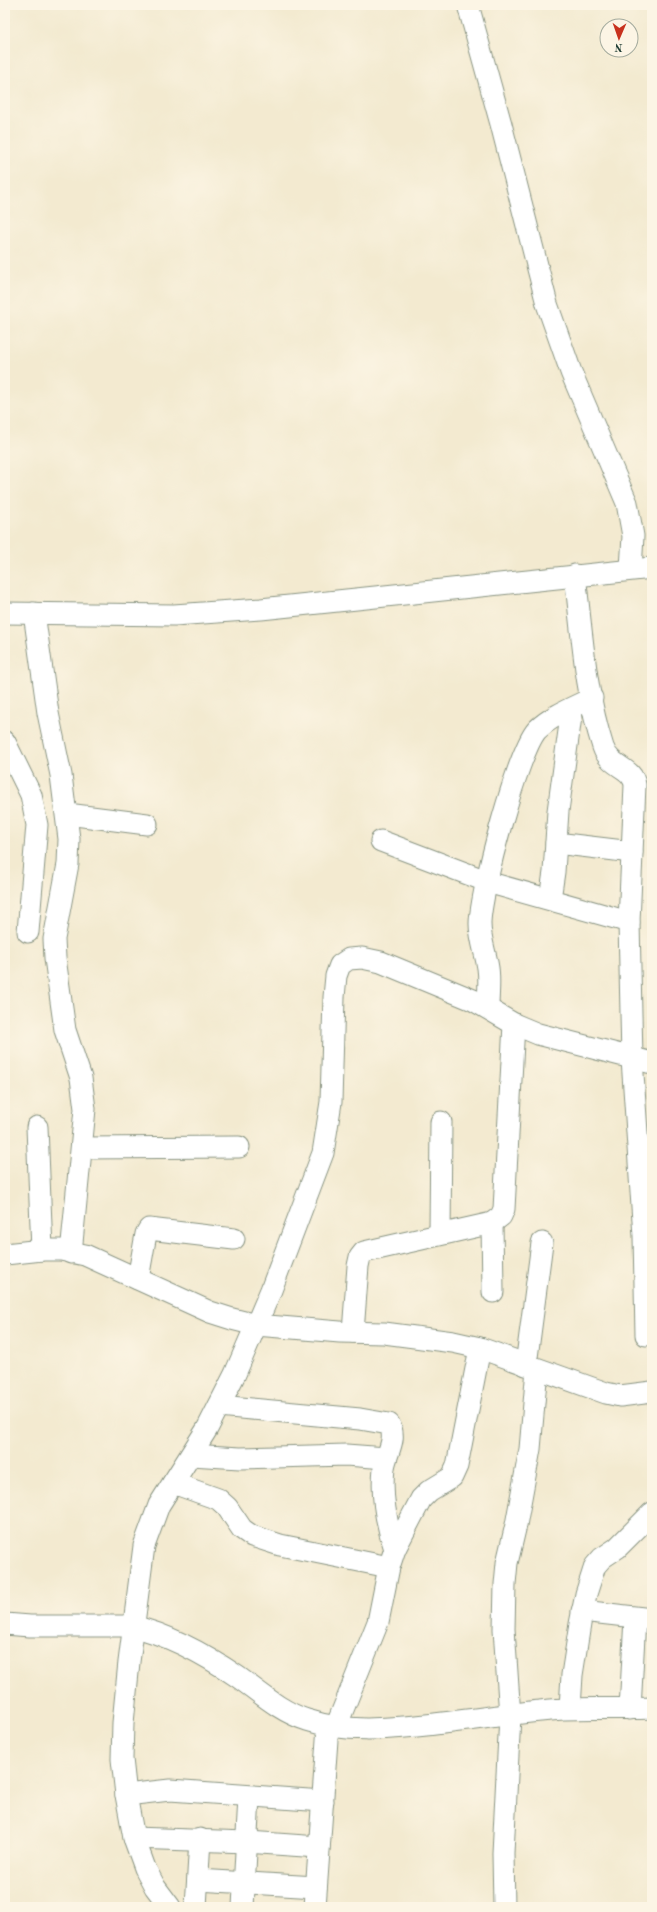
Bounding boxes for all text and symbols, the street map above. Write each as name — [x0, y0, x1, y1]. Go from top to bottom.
north arrow — [599, 18, 639, 58]
text: N — [614, 41, 623, 52]

